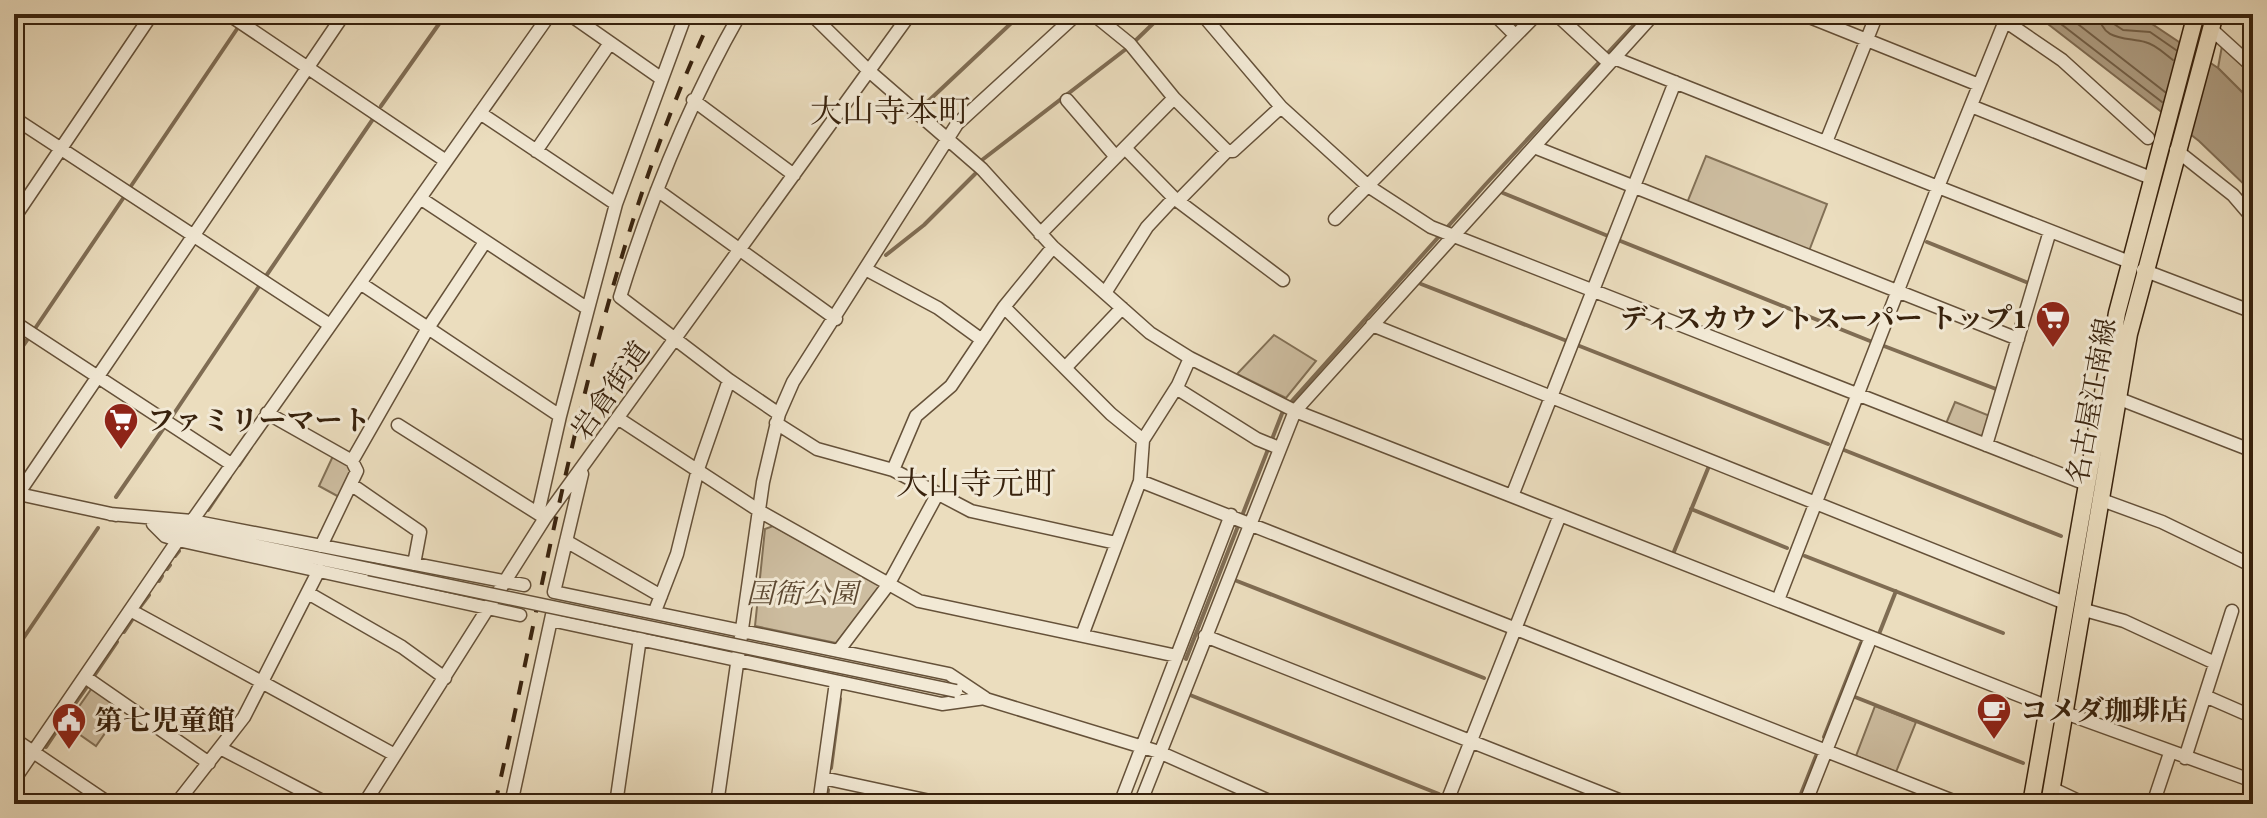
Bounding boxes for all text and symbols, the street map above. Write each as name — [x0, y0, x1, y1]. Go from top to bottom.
district label: 大山寺本町 — [810, 90, 970, 132]
supermarket icon: ディスカウントスーパー トップ1 — [2034, 299, 2072, 349]
place label: ディスカウントスーパー トップ1 — [1620, 300, 2027, 336]
street label: 名古屋江南線 — [2059, 315, 2123, 487]
street label: 岩倉街道 — [563, 334, 657, 446]
supermarket icon: ファミリーマート — [102, 401, 140, 451]
place label: ファミリーマート — [147, 402, 370, 438]
district label: 大山寺元町 — [896, 462, 1056, 504]
park label: 国衙公園 — [746, 575, 862, 611]
cafe icon: コメダ珈琲店 — [1975, 691, 2013, 741]
place label: コメダ珈琲店 — [2020, 692, 2188, 728]
public building icon: 第七児童館 — [50, 701, 88, 751]
place label: 第七児童館 — [95, 702, 235, 738]

